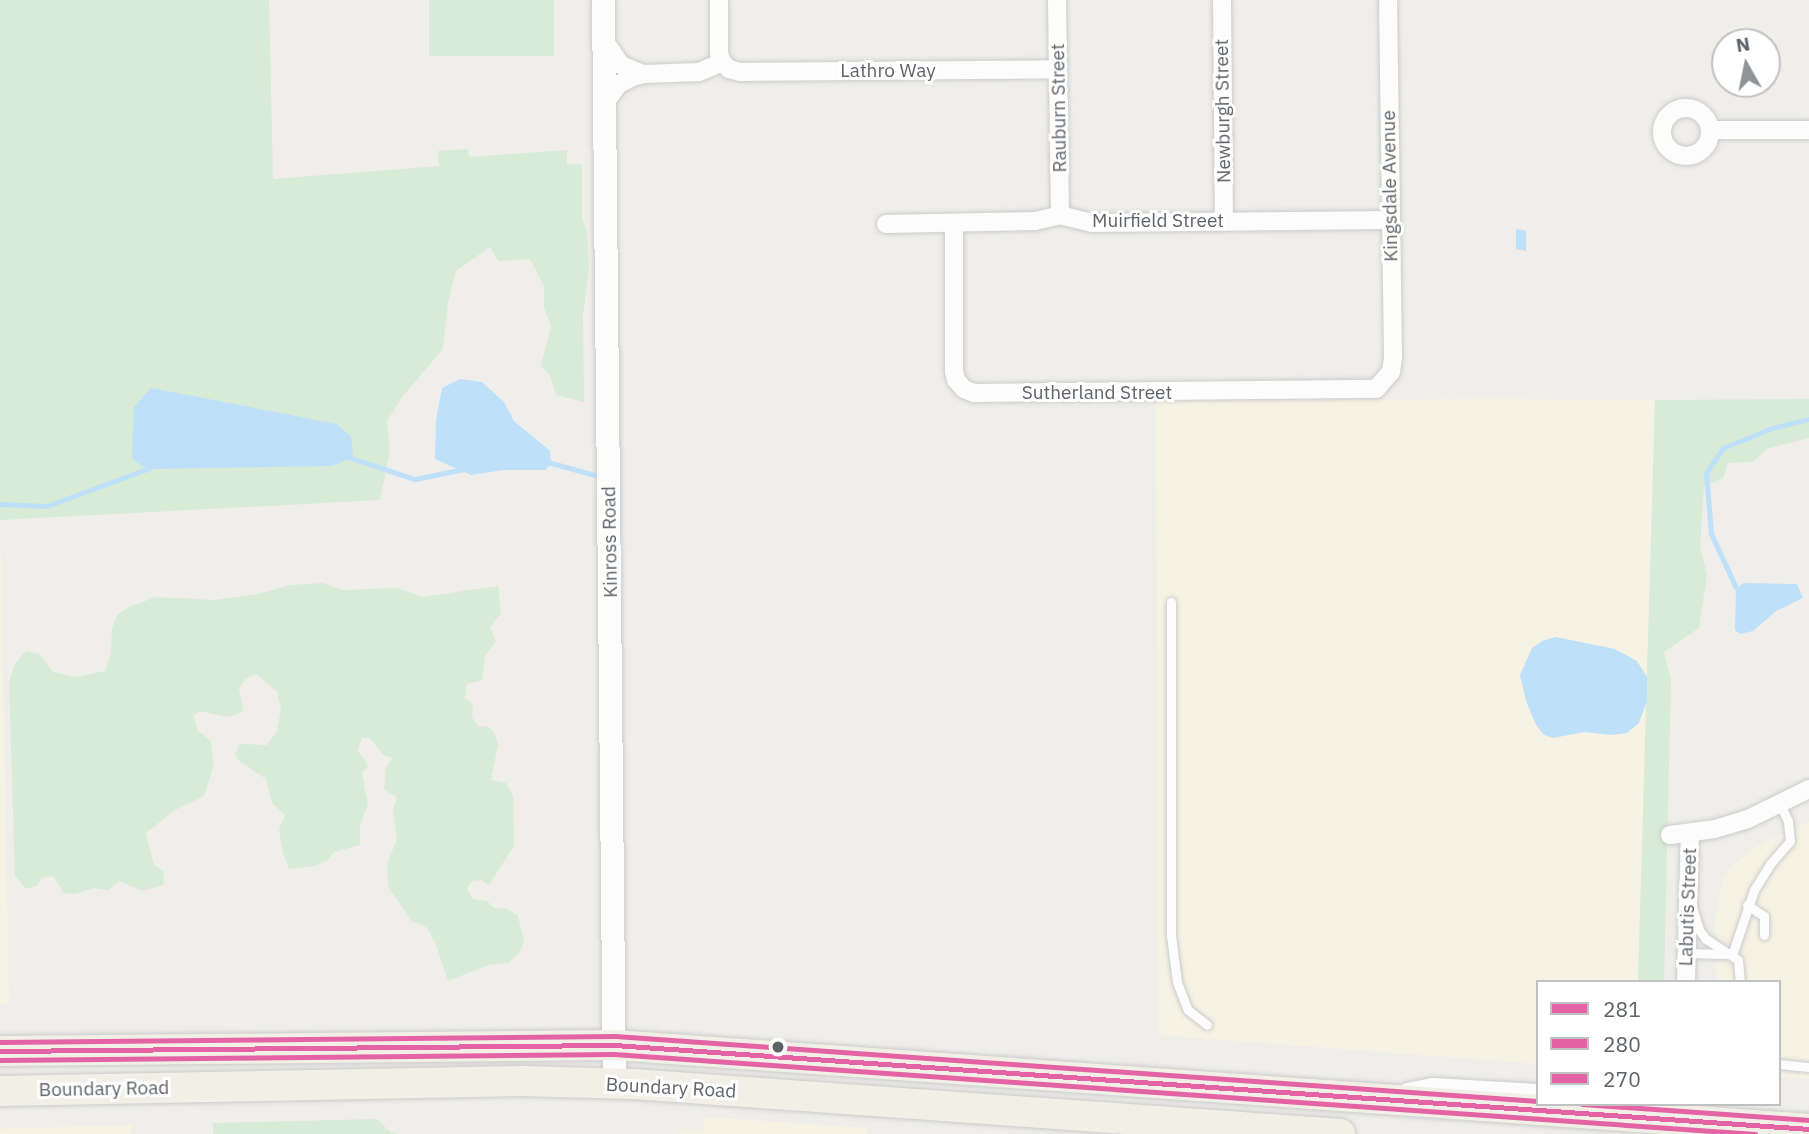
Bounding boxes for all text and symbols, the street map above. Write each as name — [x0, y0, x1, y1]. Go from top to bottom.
north arrow — [1711, 28, 1781, 98]
text: N — [1734, 31, 1752, 57]
street label: Newburgh Street — [1210, 39, 1236, 183]
street label: Rauburn Street — [1046, 43, 1072, 173]
street label: Lathro Way — [840, 60, 936, 82]
street label: Kingsdale Avenue — [1377, 110, 1403, 262]
street label: Muirfield Street — [1092, 210, 1224, 232]
street label: Sutherland Street — [1022, 382, 1172, 404]
street label: Kinross Road — [598, 486, 622, 598]
street label: Labutis Street — [1675, 847, 1701, 967]
legend — [1536, 980, 1781, 1106]
text: 281 — [1603, 995, 1641, 1023]
text: 280 — [1603, 1030, 1641, 1058]
unlabelled marker — [771, 1040, 785, 1054]
text: 270 — [1603, 1065, 1641, 1093]
street label: Boundary Road — [605, 1073, 737, 1103]
street label: Boundary Road — [39, 1076, 169, 1102]

